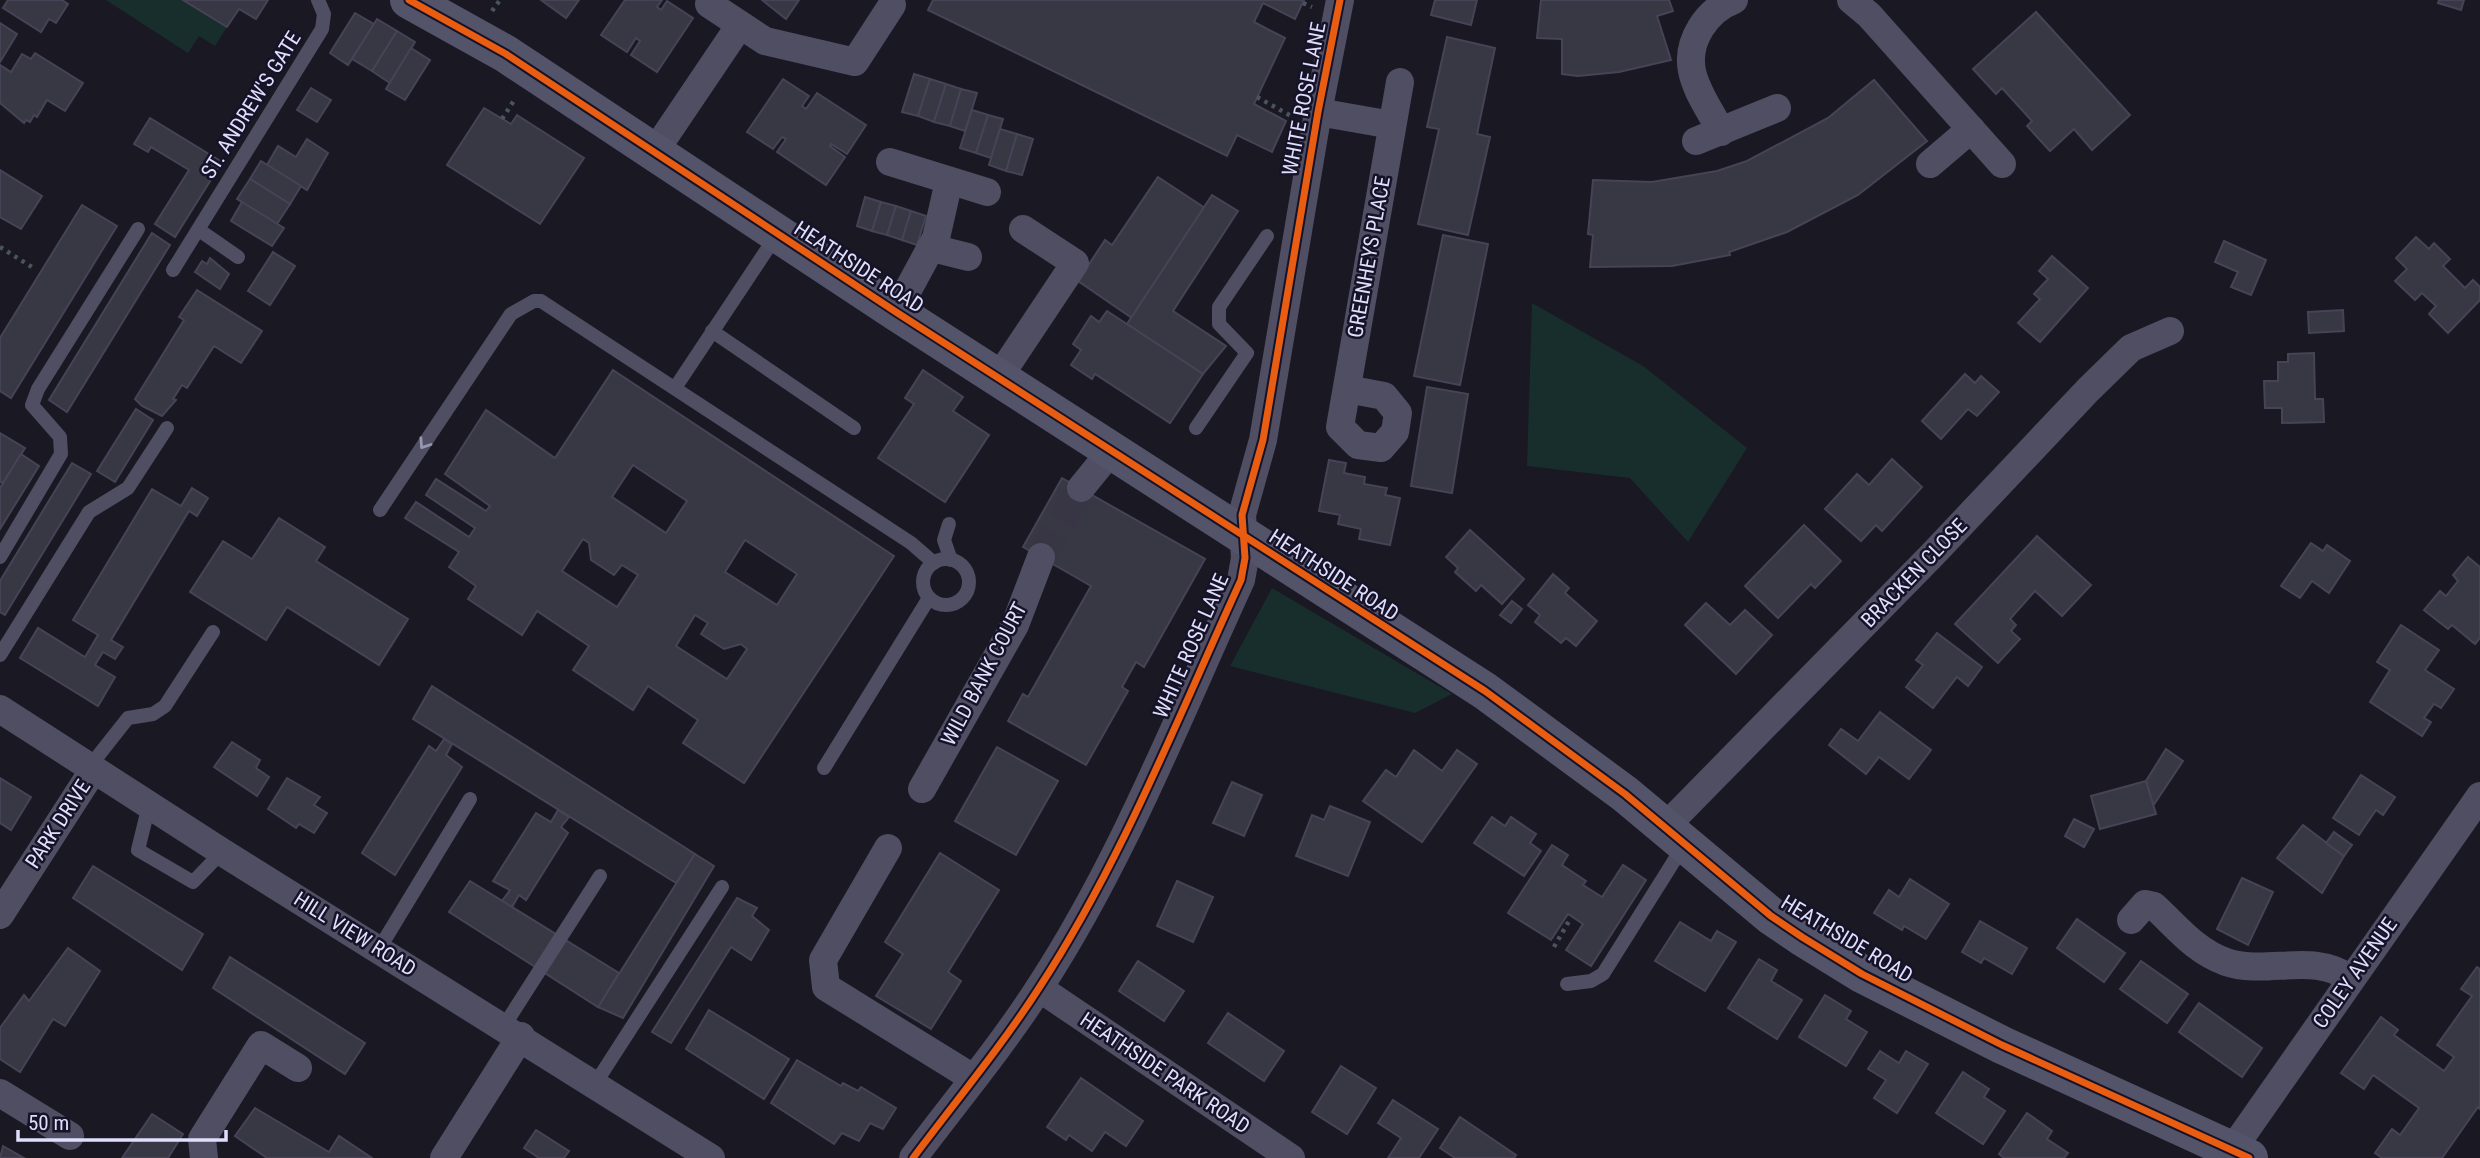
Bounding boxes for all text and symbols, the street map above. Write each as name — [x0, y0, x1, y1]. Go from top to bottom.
street label: WHITE ROSE LANE — [1277, 20, 1331, 178]
street label: ST. ANDREW'S GATE — [196, 27, 306, 183]
street label: GREENHEYS PLACE — [1343, 174, 1395, 340]
street label: HEATHSIDE ROAD — [790, 216, 928, 318]
one-way arrow — [420, 436, 432, 449]
street label: BRACKEN CLOSE — [1856, 514, 1972, 632]
street label: HEATHSIDE ROAD — [1265, 524, 1403, 626]
street label: WHITE ROSE LANE — [1148, 570, 1234, 722]
street label: WILD BANK COURT — [936, 598, 1032, 750]
street label: PARK DRIVE — [21, 775, 95, 873]
street label: HILL VIEW ROAD — [290, 887, 420, 981]
street label: HEATHSIDE ROAD — [1777, 890, 1917, 988]
street label: COLEY AVENUE — [2308, 913, 2402, 1033]
street label: HEATHSIDE PARK ROAD — [1076, 1007, 1254, 1139]
scale bar — [18, 1098, 226, 1142]
text: 50 m — [28, 1111, 69, 1135]

